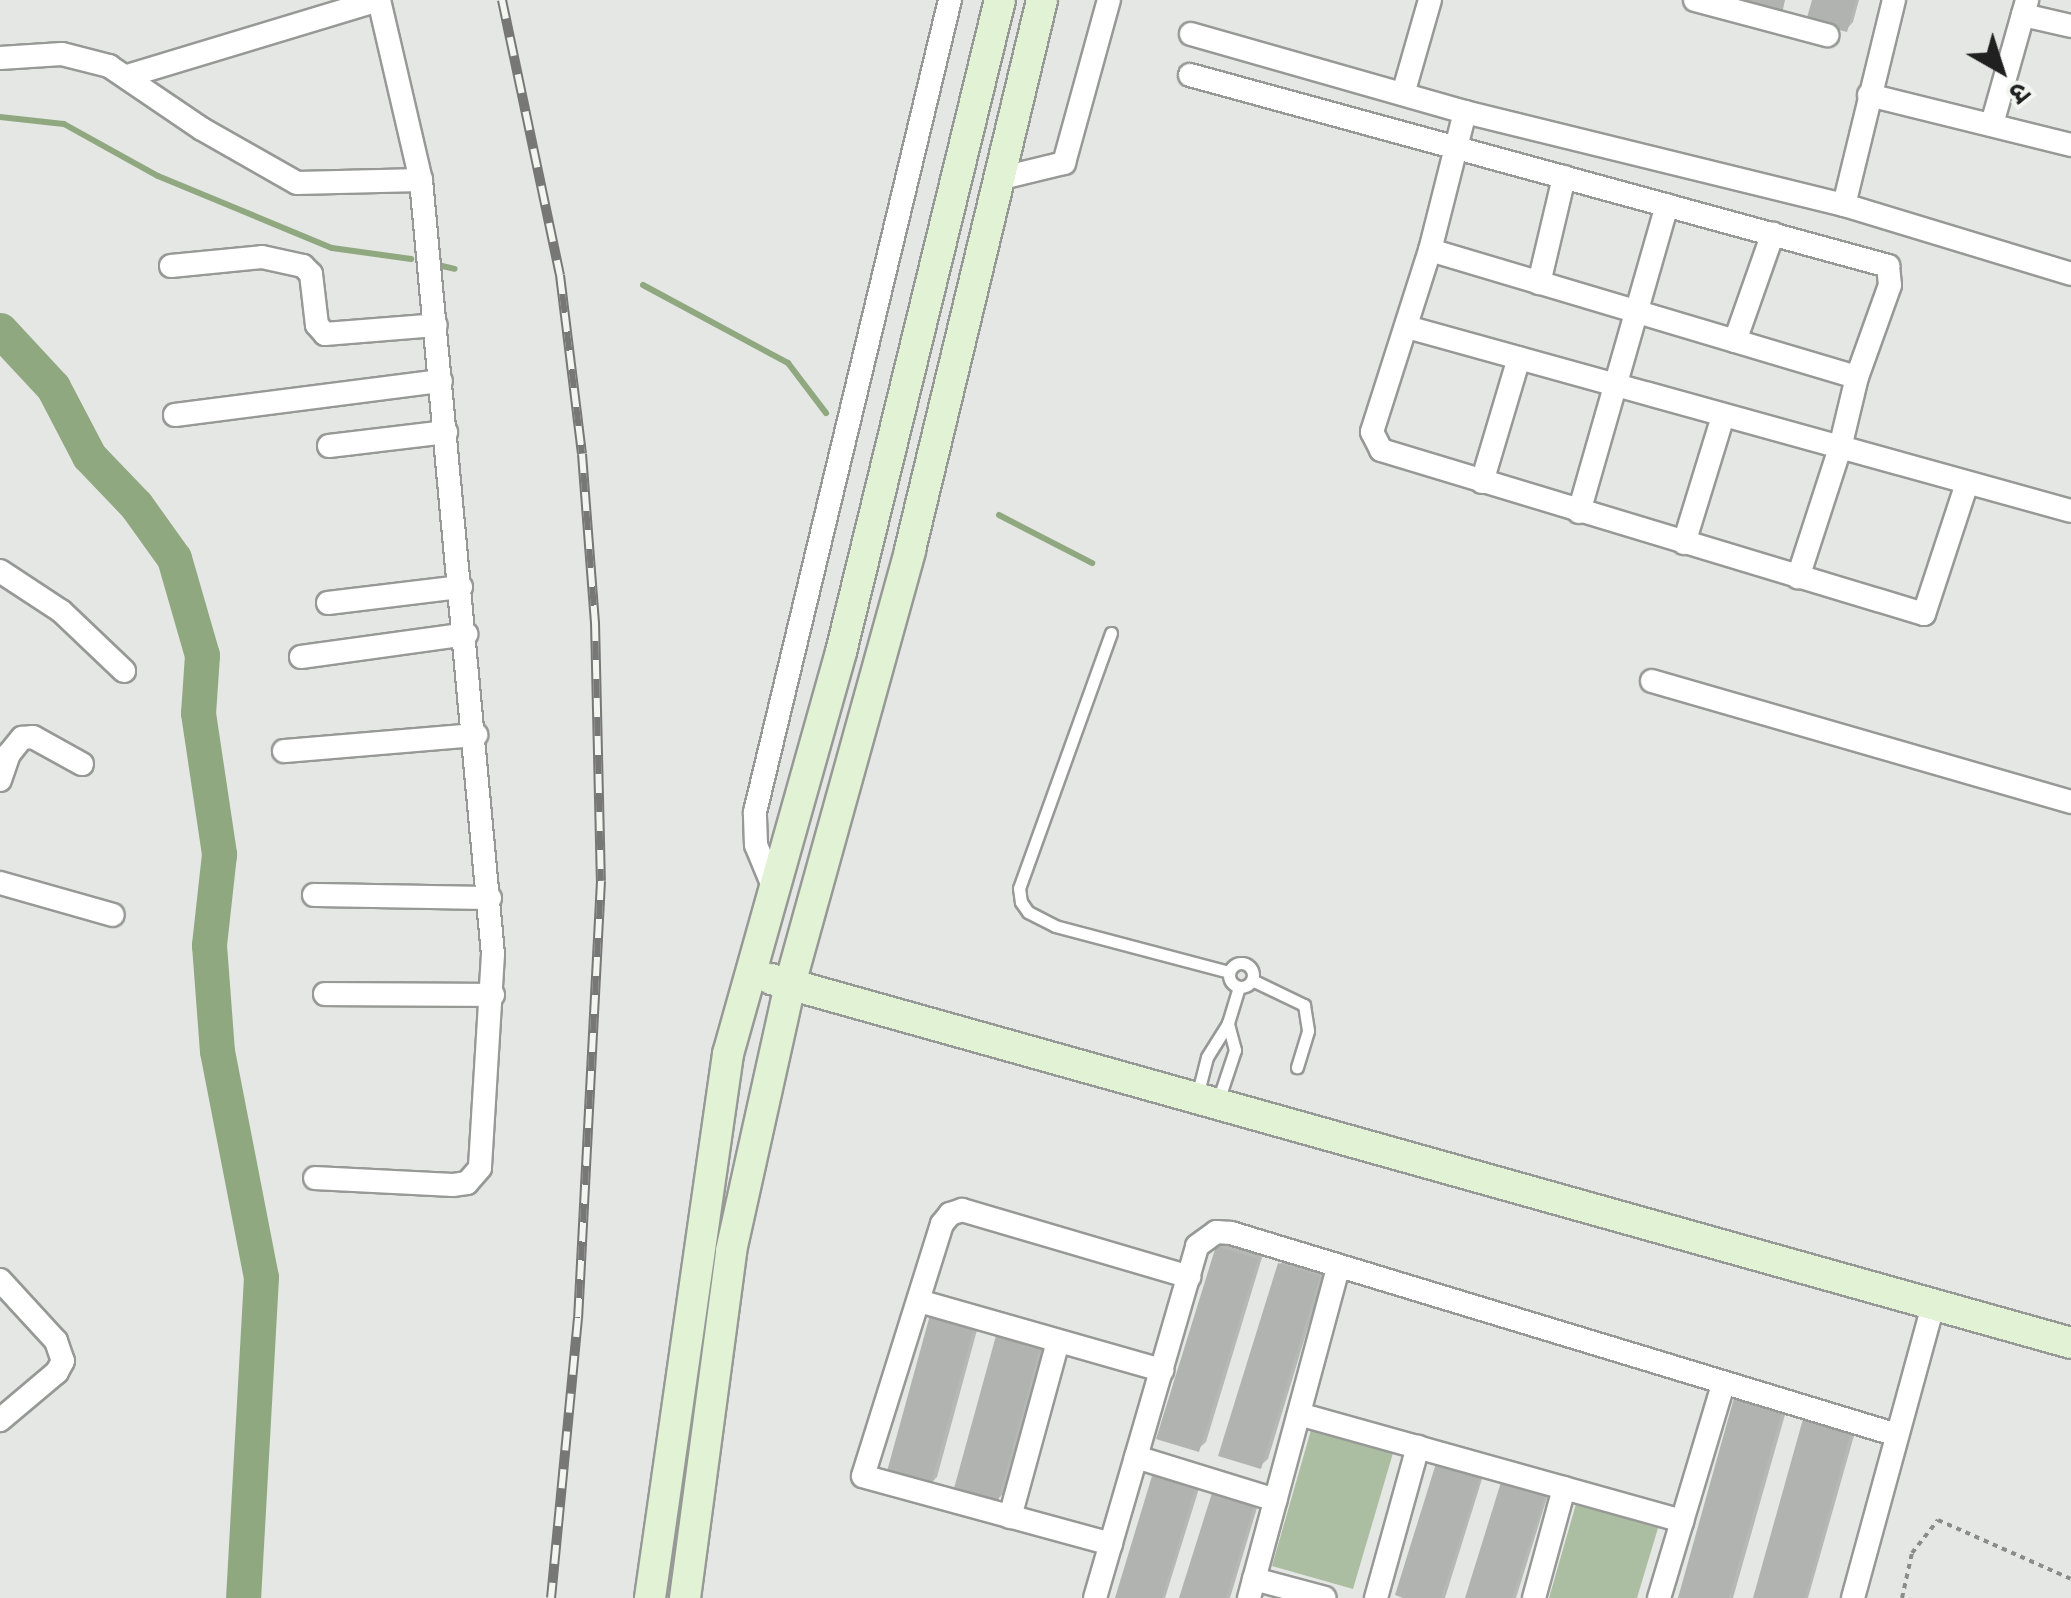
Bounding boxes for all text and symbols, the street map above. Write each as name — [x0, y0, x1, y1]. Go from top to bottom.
north arrow — [1951, 20, 2051, 120]
text: उ — [2003, 76, 2036, 111]

